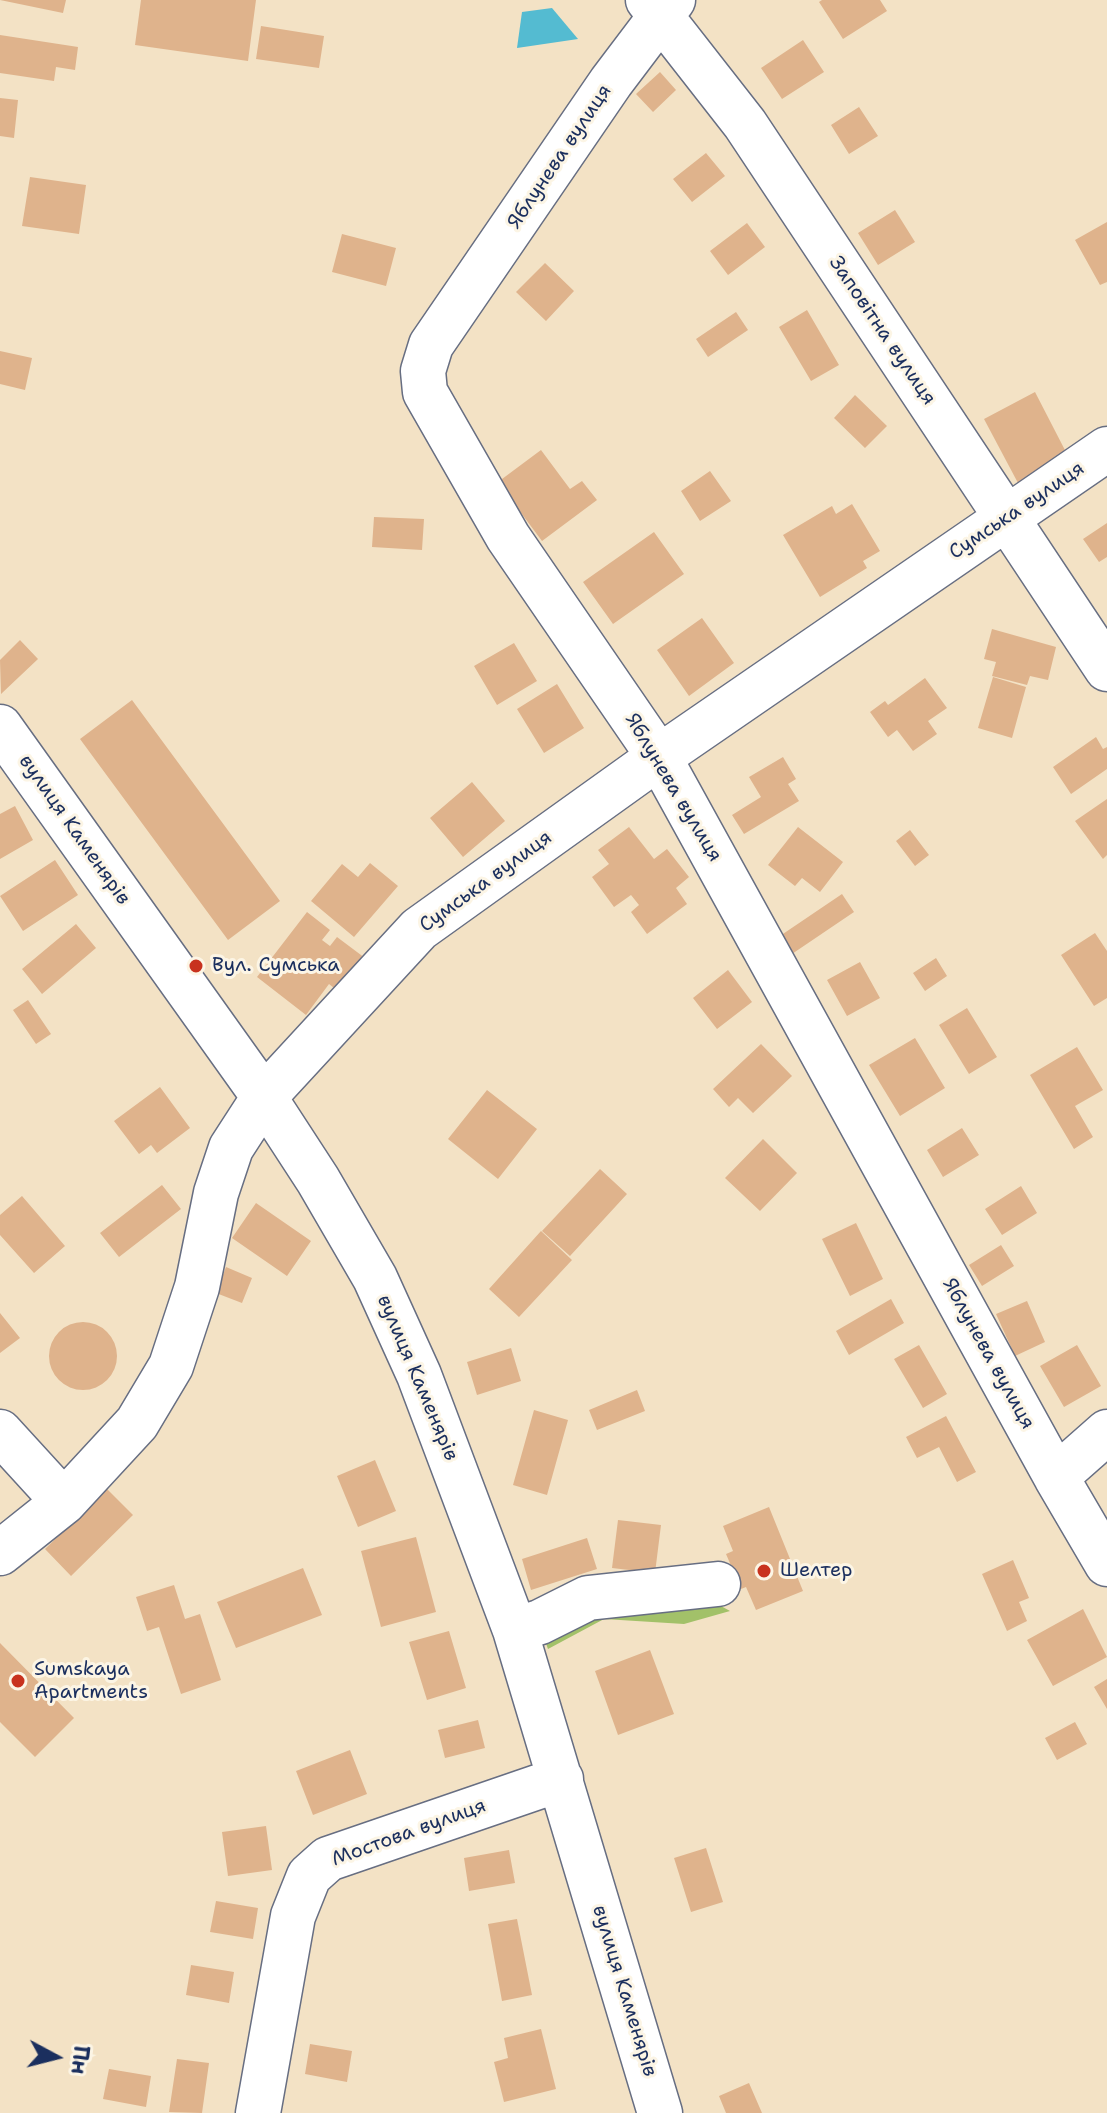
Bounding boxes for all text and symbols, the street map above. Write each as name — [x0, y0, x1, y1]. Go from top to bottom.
street label: Яблунева вулиця — [503, 80, 617, 234]
street label: Заповітна вулиця — [823, 252, 941, 410]
street label: Сумська вулиця — [945, 457, 1089, 565]
street label: Яблунева вулиця — [619, 709, 727, 867]
street label: вулиця Каменярів — [13, 750, 135, 910]
street label: Сумська вулиця — [415, 826, 557, 938]
place label: Вул. Сумська — [212, 954, 340, 978]
marker: Вул. Сумська — [187, 957, 205, 975]
street label: Яблунева вулиця — [937, 1274, 1039, 1434]
street label: вулиця Каменярів — [371, 1291, 463, 1465]
place label: Шелтер — [780, 1559, 852, 1583]
marker: Шелтер — [755, 1562, 773, 1580]
place label: Sumskaya Apartments — [34, 1658, 148, 1705]
marker: Sumskaya Apartments — [9, 1672, 27, 1690]
street label: Мостова вулиця — [329, 1794, 489, 1872]
street label: вулиця Каменярів — [587, 1902, 661, 2080]
north arrow — [16, 2017, 96, 2097]
text: Пн — [64, 2044, 96, 2076]

